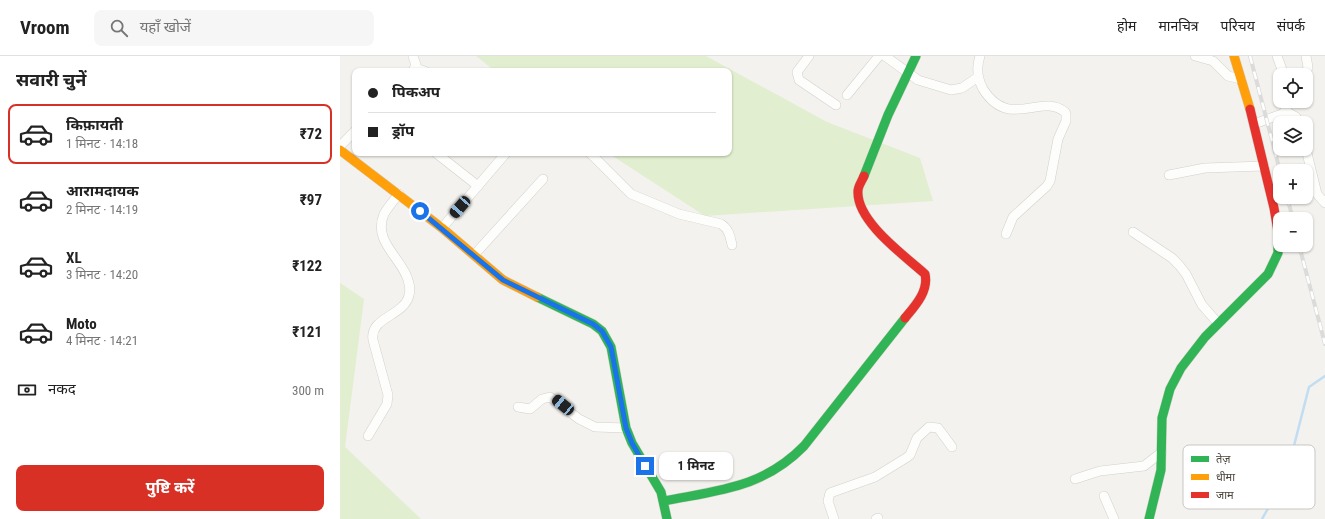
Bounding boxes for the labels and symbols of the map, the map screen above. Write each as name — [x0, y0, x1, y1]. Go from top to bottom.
car — [448, 194, 472, 220]
route start — [411, 202, 429, 220]
car — [550, 393, 576, 417]
legend — [1183, 445, 1315, 509]
callout: 1 मिनट — [659, 452, 733, 480]
text: तेज़ — [1216, 453, 1231, 466]
route end — [636, 457, 654, 475]
text: धीमा — [1216, 471, 1235, 484]
text: जाम — [1216, 489, 1234, 502]

